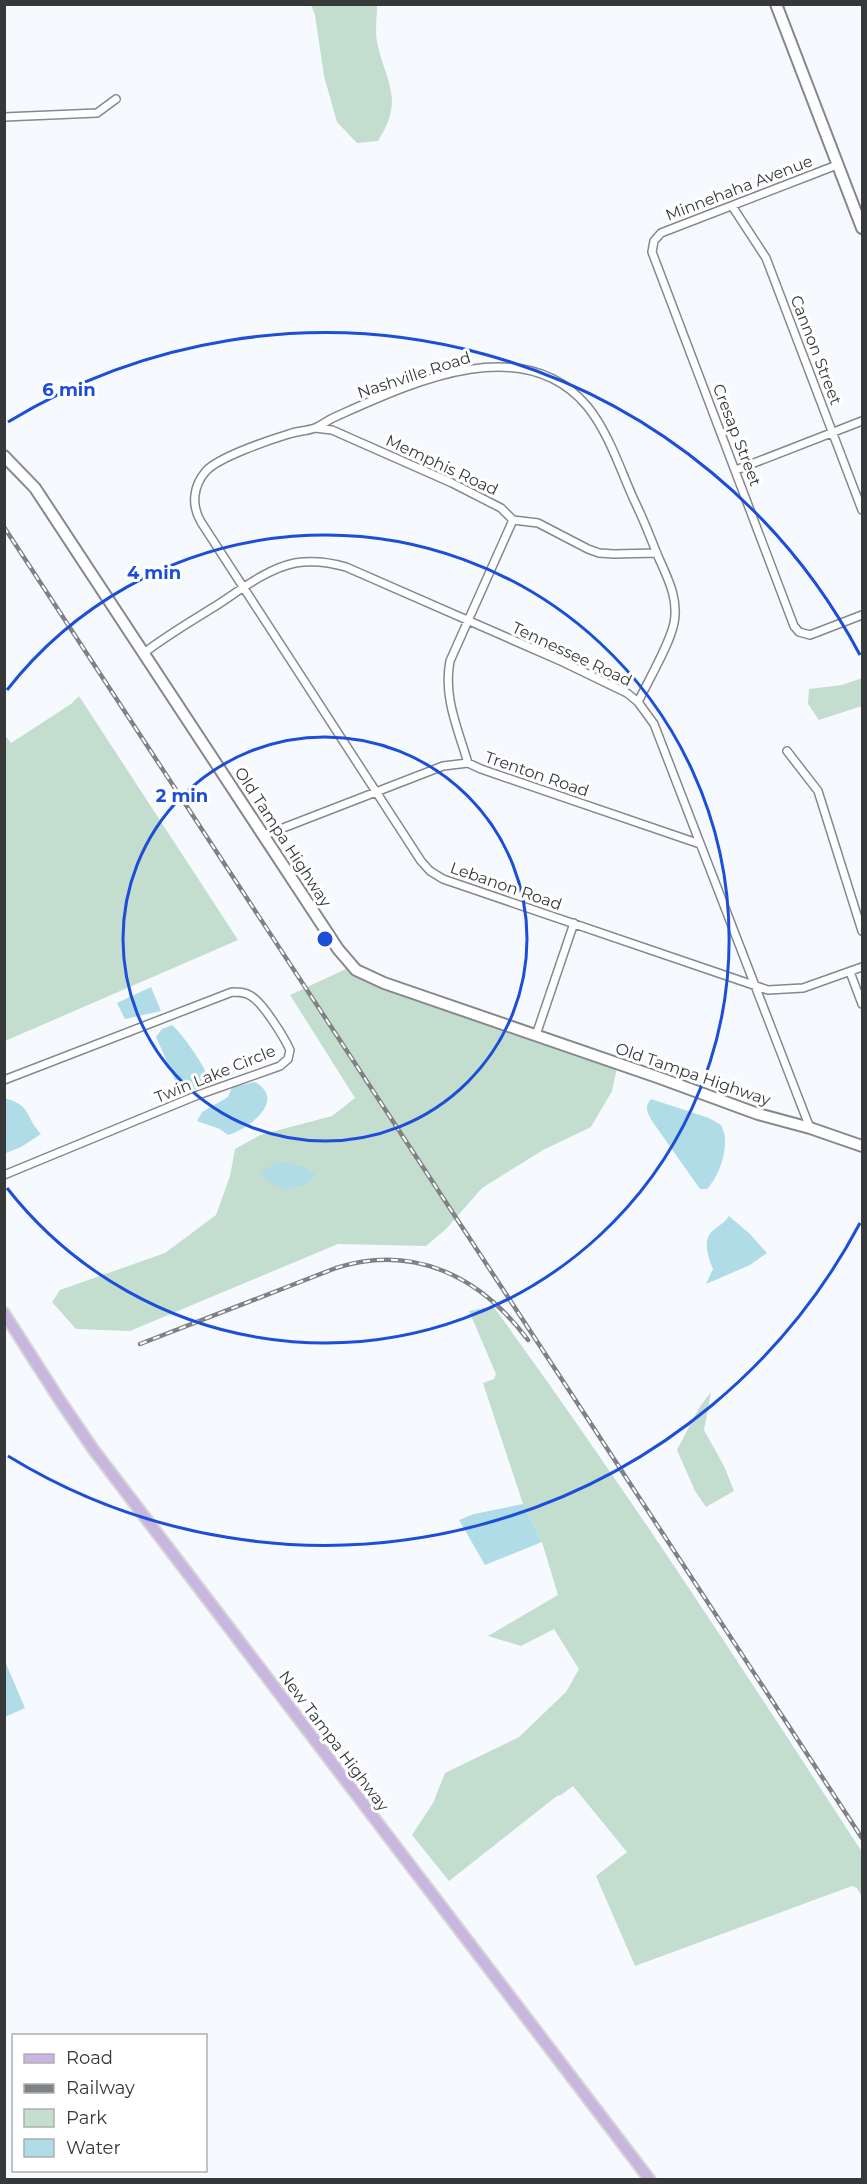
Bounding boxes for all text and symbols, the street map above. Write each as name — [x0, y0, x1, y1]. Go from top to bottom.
street label: Minnehaha Avenue — [663, 151, 815, 225]
street label: Cannon Street — [786, 293, 846, 408]
street label: Nashville Road — [355, 348, 473, 402]
text: 6 min — [42, 379, 96, 401]
street label: Cresap Street — [709, 381, 765, 489]
street label: Memphis Road — [383, 431, 501, 499]
text: 4 min — [127, 562, 181, 584]
street label: Tennessee Road — [509, 618, 635, 690]
street label: Trenton Road — [483, 747, 591, 801]
street label: Old Tampa Highway — [231, 764, 335, 911]
text: 2 min — [156, 785, 208, 807]
street label: Lebanon Road — [448, 858, 564, 914]
centre of rings — [315, 929, 335, 949]
street label: Old Tampa Highway — [613, 1039, 773, 1110]
street label: Twin Lake Circle — [152, 1041, 278, 1107]
street label: New Tampa Highway — [275, 1667, 393, 1815]
legend — [12, 2034, 207, 2172]
text: Road — [66, 2047, 113, 2069]
text: Railway — [66, 2077, 135, 2099]
text: Park — [66, 2107, 107, 2129]
text: Water — [66, 2137, 121, 2159]

